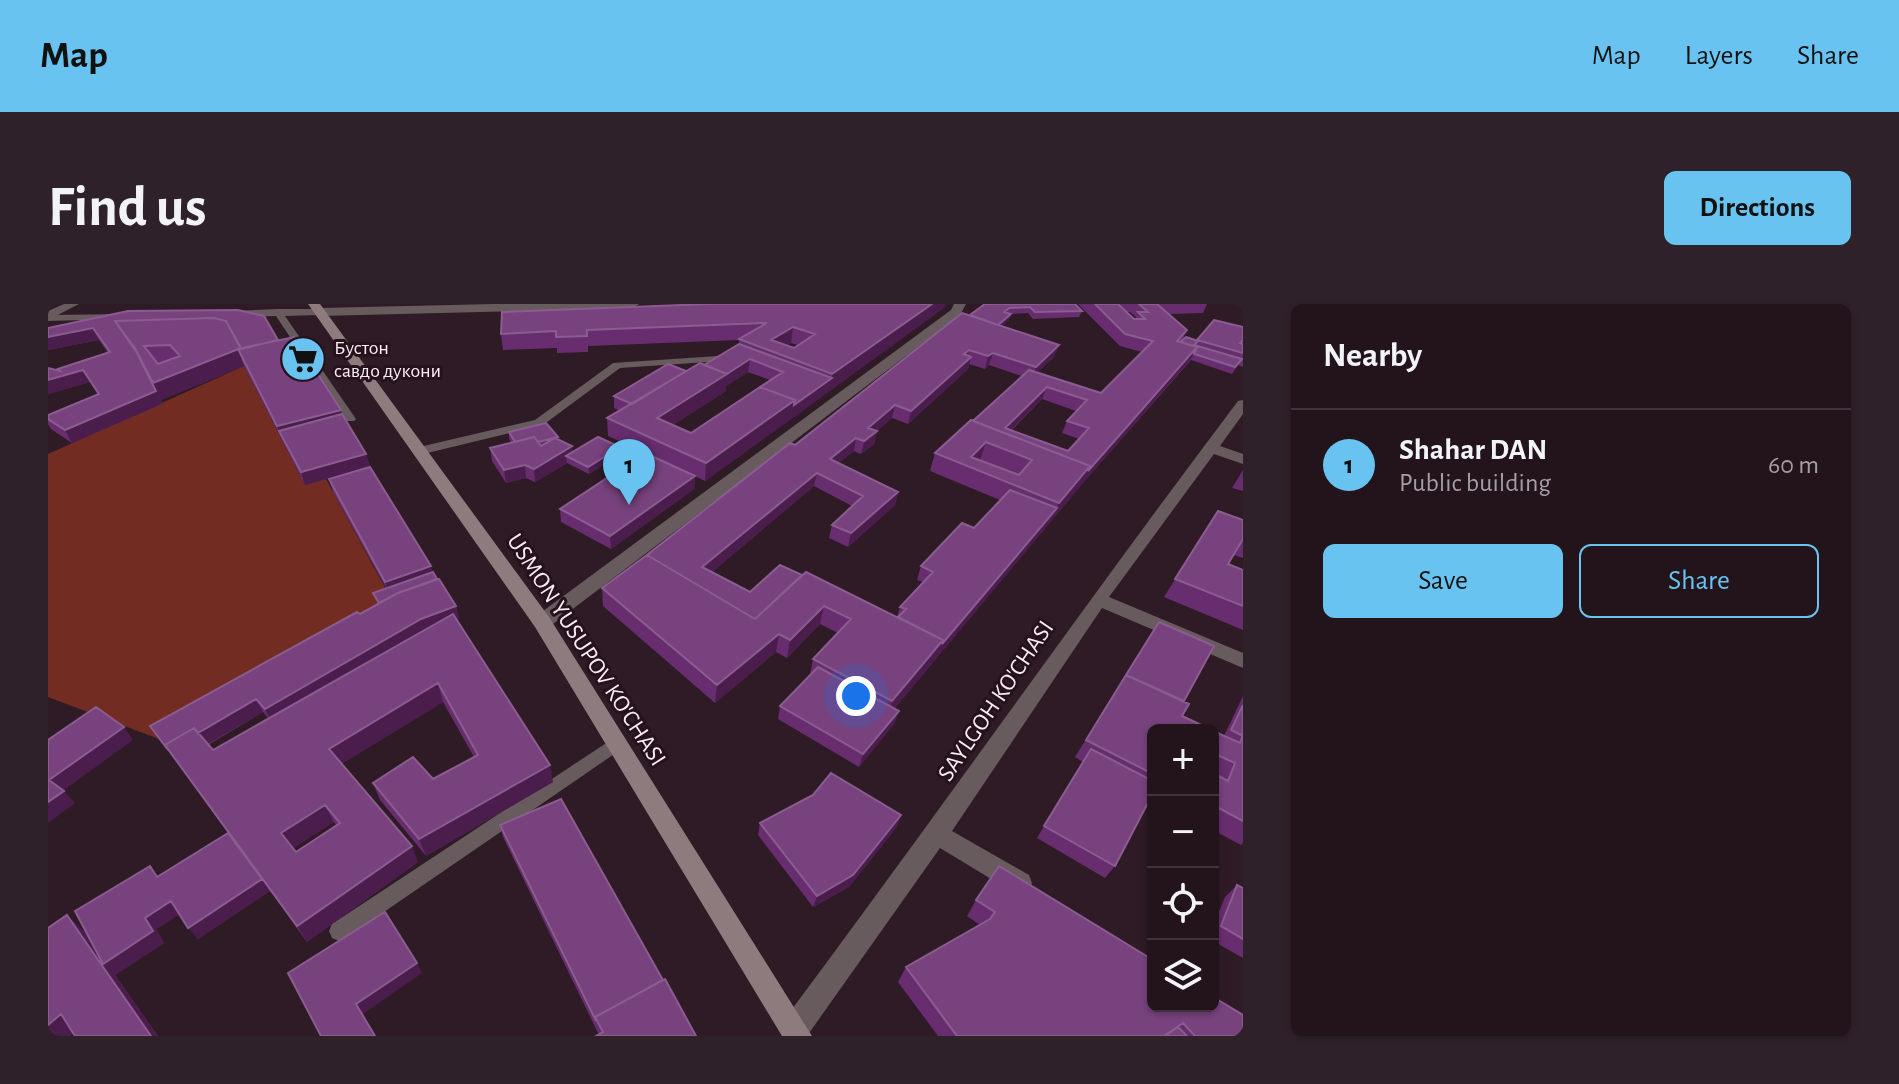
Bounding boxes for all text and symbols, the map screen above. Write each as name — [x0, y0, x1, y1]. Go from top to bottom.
text: Map — [40, 37, 108, 75]
text: Map — [1592, 42, 1641, 70]
text: Layers — [1685, 42, 1753, 70]
text: Share — [1797, 42, 1859, 70]
button: Directions — [1664, 171, 1851, 245]
text: Find us — [48, 180, 206, 236]
supermarket icon: Бустон савдо дукони — [279, 335, 327, 383]
place label: Бустон савдо дукони — [334, 338, 441, 381]
text: Nearby — [1323, 339, 1422, 373]
text: Shahar DAN — [1399, 435, 1547, 465]
pin: 1 — [603, 439, 655, 505]
text: 1 — [1344, 452, 1354, 478]
text: 60 m — [1768, 452, 1819, 478]
text: Public building — [1399, 470, 1551, 496]
street label: USMON YUSUPOV KO'CHASI — [502, 530, 670, 770]
button: Save — [1323, 544, 1563, 618]
button: Share — [1579, 544, 1819, 618]
street label: SAYLGOH KO'CHASI — [934, 617, 1058, 785]
your location — [836, 676, 876, 716]
map controls — [1147, 724, 1219, 1012]
button: + — [1147, 724, 1219, 796]
button: − — [1147, 796, 1219, 868]
button: locate — [1147, 868, 1219, 940]
button: layers — [1147, 940, 1219, 1012]

